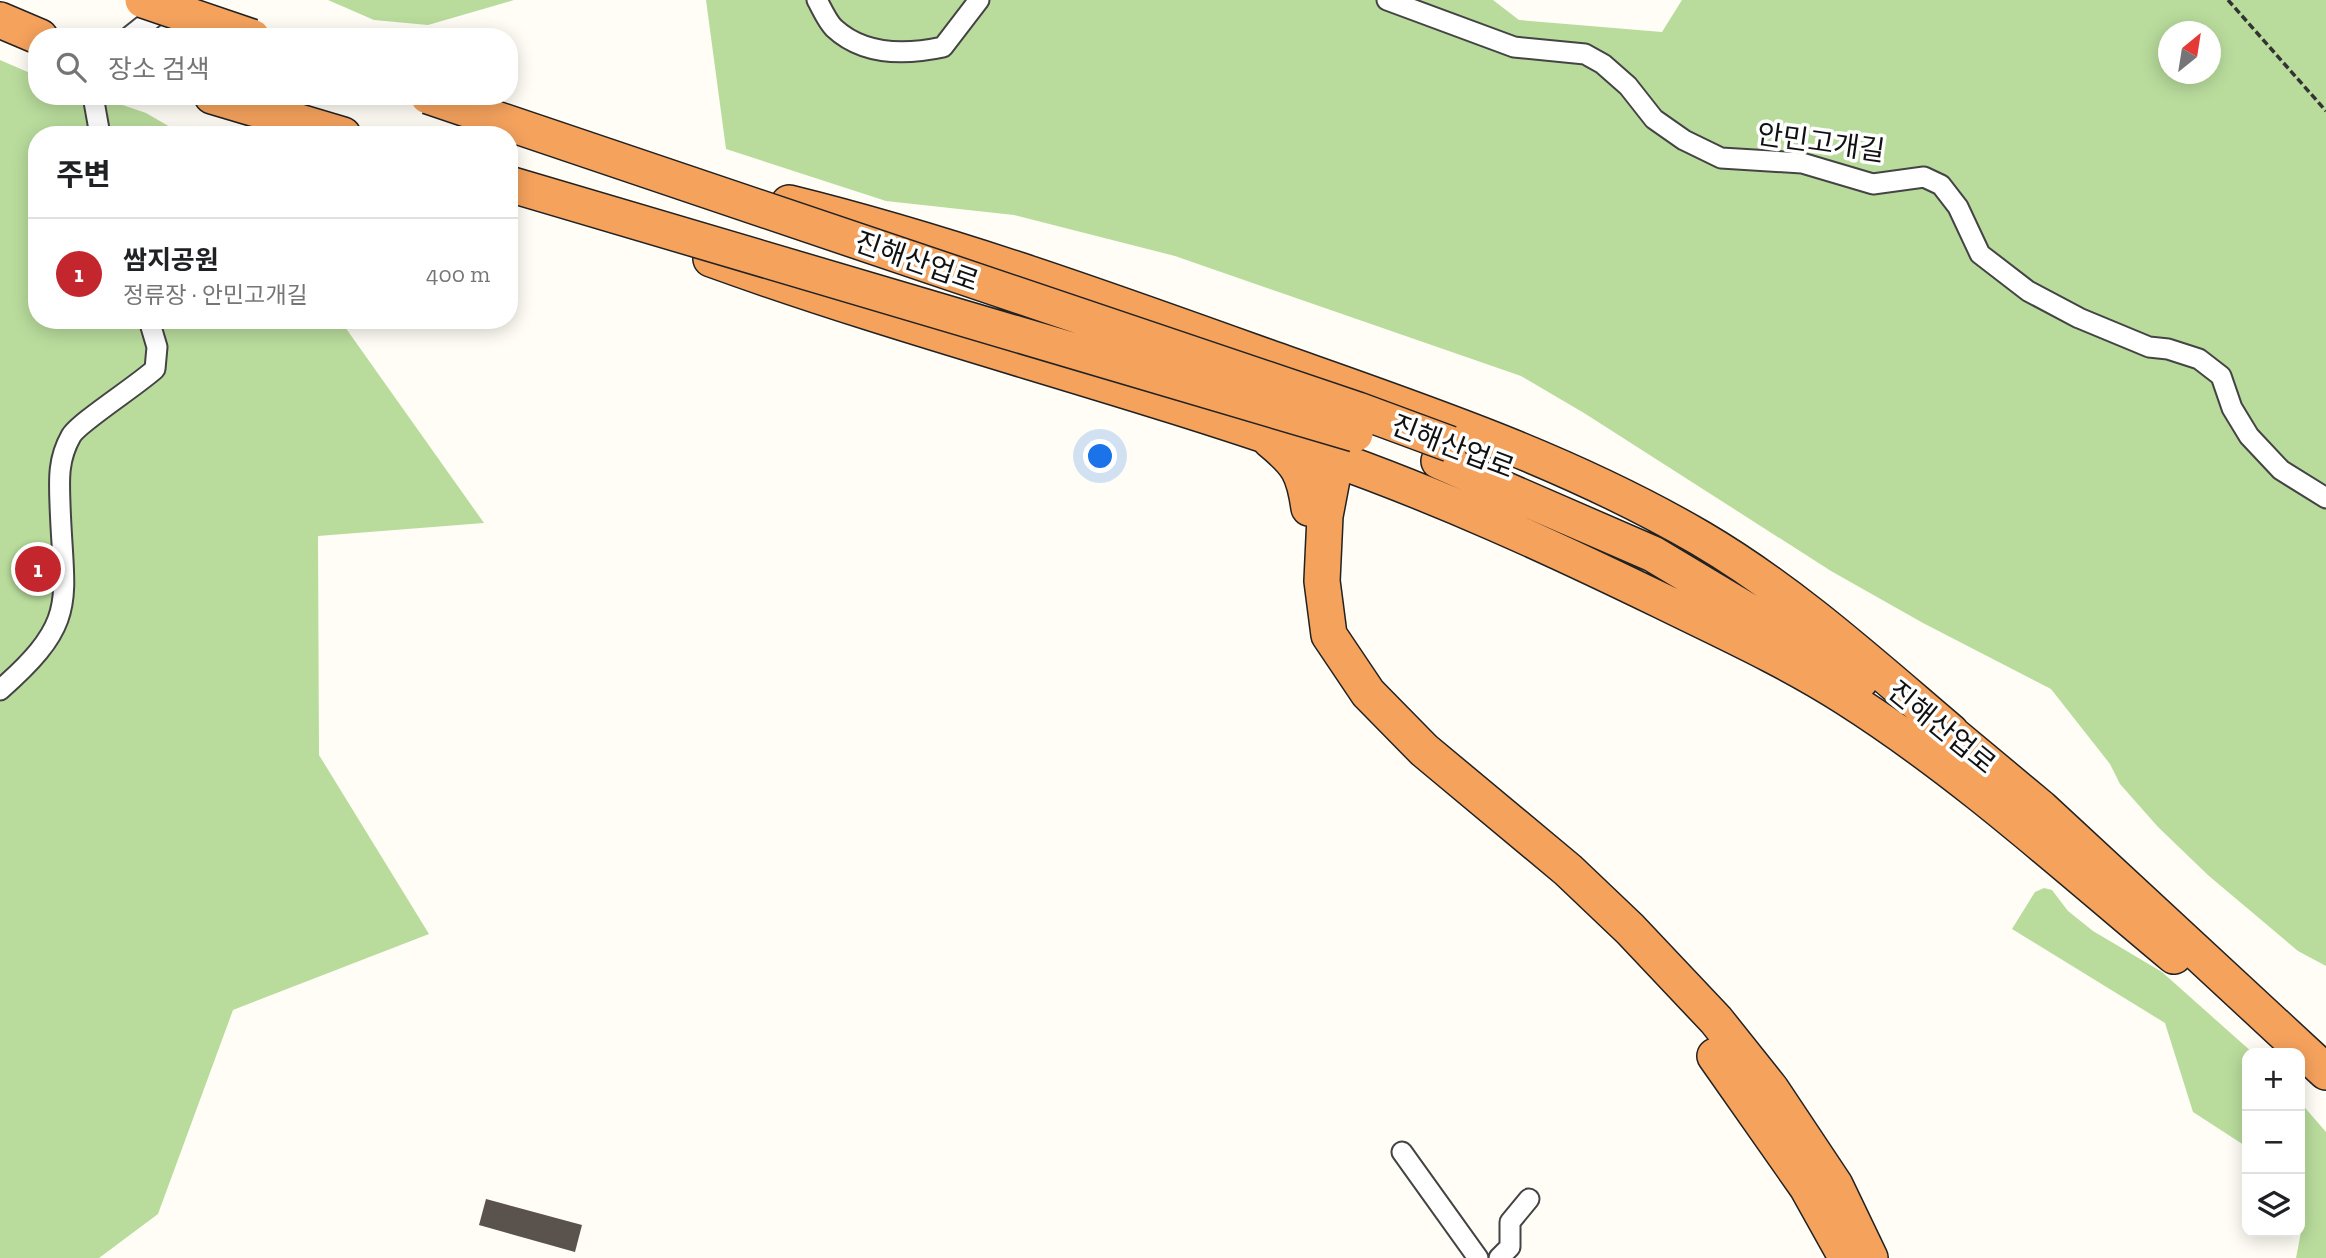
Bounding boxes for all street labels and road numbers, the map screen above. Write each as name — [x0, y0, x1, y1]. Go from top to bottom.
street label: 안민고개길 — [1755, 117, 1887, 168]
street label: 진해산업로 — [851, 225, 983, 298]
street label: 진해산업로 — [1387, 408, 1519, 485]
street label: 진해산업로 — [1881, 674, 2002, 781]

